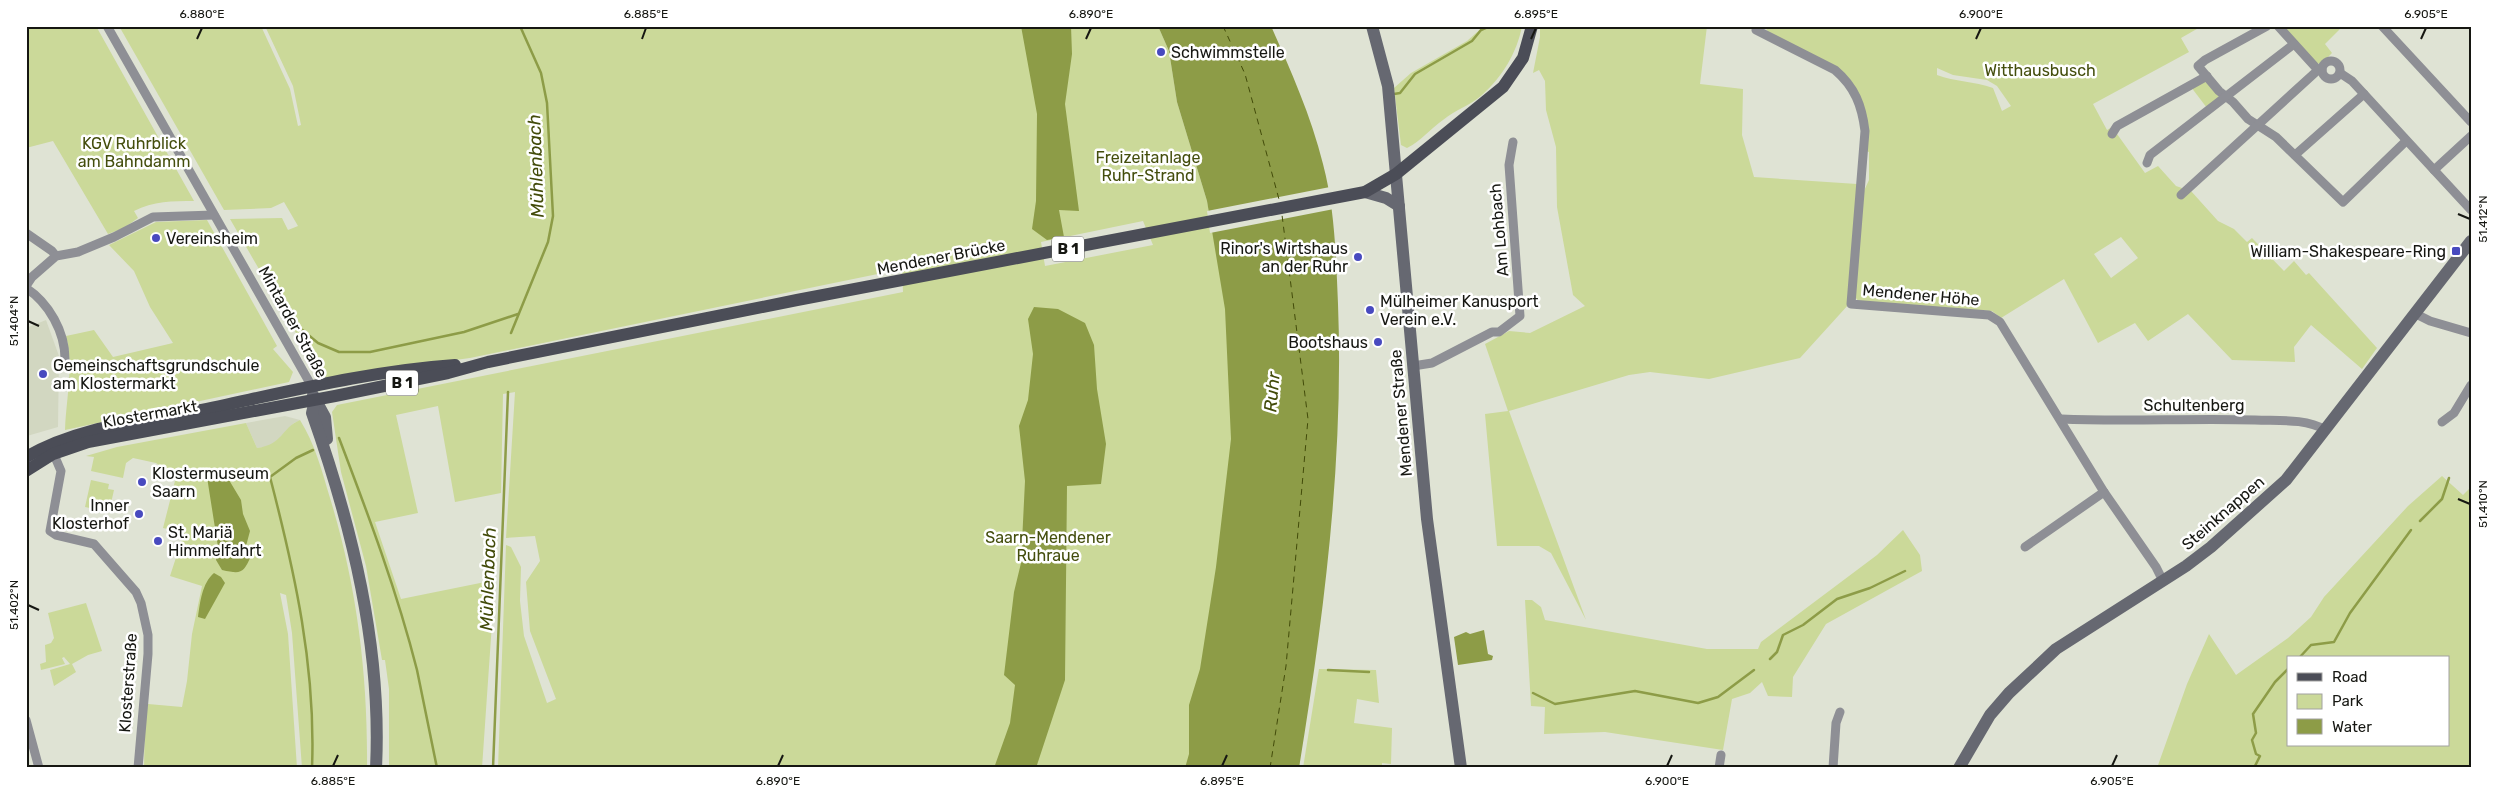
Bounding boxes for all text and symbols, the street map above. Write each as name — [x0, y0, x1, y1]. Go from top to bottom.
text: 6.880°E — [180, 7, 224, 21]
text: 6.885°E — [624, 7, 668, 21]
text: 6.890°E — [1069, 7, 1113, 21]
text: 6.895°E — [1514, 7, 1558, 21]
text: 6.900°E — [1959, 7, 2003, 21]
text: 6.905°E — [2404, 7, 2448, 21]
place label: Schwimmstelle — [1171, 43, 1285, 62]
marker: Schwimmstelle — [1155, 46, 1167, 58]
park label: Witthausbusch — [1984, 61, 2096, 80]
water label: Mühlenbach — [523, 114, 549, 218]
park label: KGV Ruhrblick am Bahndamm — [78, 134, 190, 171]
park label: Freizeitanlage Ruhr-Strand — [1096, 148, 1200, 185]
street label: Am Lohbach — [1485, 183, 1513, 277]
text: 51.412°N — [2476, 195, 2490, 243]
place label: Vereinsheim — [166, 229, 258, 248]
marker: Vereinsheim — [150, 232, 162, 244]
street label: Mendener Brücke — [875, 235, 1007, 279]
road number: B 1 — [1052, 236, 1084, 262]
place label: Rinor's Wirtshaus an der Ruhr — [1220, 239, 1348, 276]
place label: William-Shakespeare-Ring — [2250, 242, 2446, 261]
marker: William-Shakespeare-Ring — [2450, 245, 2462, 257]
marker: Rinor's Wirtshaus an der Ruhr — [1352, 251, 1364, 263]
street label: Mintarder Straße — [254, 263, 332, 381]
street label: Mendener Höhe — [1862, 280, 1980, 310]
place label: Mülheimer Kanusport Verein e.V. — [1380, 292, 1539, 329]
text: 51.404°N — [7, 296, 21, 346]
marker: Mülheimer Kanusport Verein e.V. — [1364, 304, 1376, 316]
place label: Bootshaus — [1288, 333, 1368, 352]
marker: Bootshaus — [1372, 336, 1384, 348]
street label: Mendener Straße — [1386, 349, 1416, 477]
place label: Gemeinschaftsgrundschule am Klostermarkt — [53, 356, 259, 393]
marker: Gemeinschaftsgrundschule am Klostermarkt — [37, 368, 49, 380]
road number: B 1 — [386, 370, 418, 396]
water label: Ruhr — [1259, 370, 1285, 413]
street label: Klostermarkt — [101, 396, 199, 432]
street label: Schultenberg — [2144, 396, 2244, 415]
place label: Klostermuseum Saarn — [152, 464, 269, 501]
street label: Steinknappen — [2178, 472, 2268, 554]
marker: Klostermuseum Saarn — [136, 476, 148, 488]
text: 51.410°N — [2476, 480, 2490, 528]
place label: Inner Klosterhof — [52, 496, 130, 533]
marker: Inner Klosterhof — [133, 508, 145, 520]
place label: St. Mariä Himmelfahrt — [168, 523, 262, 560]
water label: Mühlenbach — [475, 527, 501, 631]
park label: Saarn-Mendener Ruhraue — [985, 528, 1111, 565]
marker: St. Mariä Himmelfahrt — [152, 535, 164, 547]
text: 51.402°N — [7, 580, 21, 630]
street label: Klosterstraße — [115, 633, 141, 733]
legend — [2287, 656, 2450, 746]
text: Road — [2332, 668, 2368, 686]
text: Park — [2332, 692, 2363, 710]
text: Water — [2332, 718, 2372, 736]
text: 6.885°E — [311, 774, 355, 788]
text: 6.890°E — [756, 774, 800, 788]
text: 6.895°E — [1200, 774, 1244, 788]
text: 6.900°E — [1645, 774, 1689, 788]
text: 6.905°E — [2090, 774, 2134, 788]

